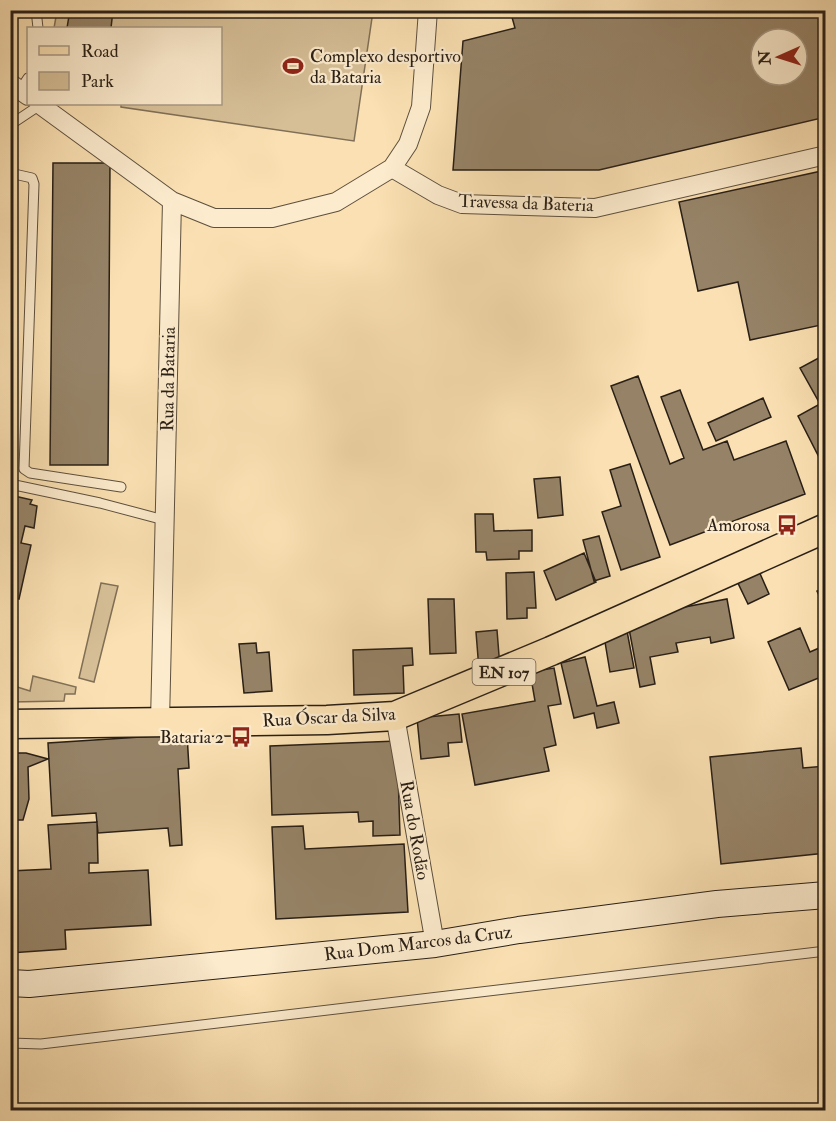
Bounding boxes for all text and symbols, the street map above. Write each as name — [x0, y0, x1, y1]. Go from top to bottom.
legend — [27, 27, 222, 105]
north arrow — [749, 27, 809, 87]
text: Road — [81, 40, 119, 63]
place label: Complexo desportivo da Bataria — [310, 45, 461, 89]
text: N — [755, 49, 775, 66]
sports icon: Complexo desportivo da Bataria — [281, 54, 305, 78]
text: Park — [81, 70, 114, 93]
street label: Travessa da Bateria — [458, 190, 595, 217]
street label: Rua da Bataria — [156, 326, 181, 431]
bus stop icon: Amorosa — [775, 513, 799, 537]
place label: Amorosa — [706, 514, 771, 537]
road number: EN 107 — [472, 659, 536, 685]
street label: Rua Óscar da Silva — [262, 702, 397, 732]
bus stop icon: Bataria 2 — [229, 725, 253, 749]
place label: Bataria 2 — [160, 726, 224, 749]
street label: Rua do Rodão — [394, 778, 435, 882]
street label: Rua Dom Marcos da Cruz — [323, 921, 514, 966]

